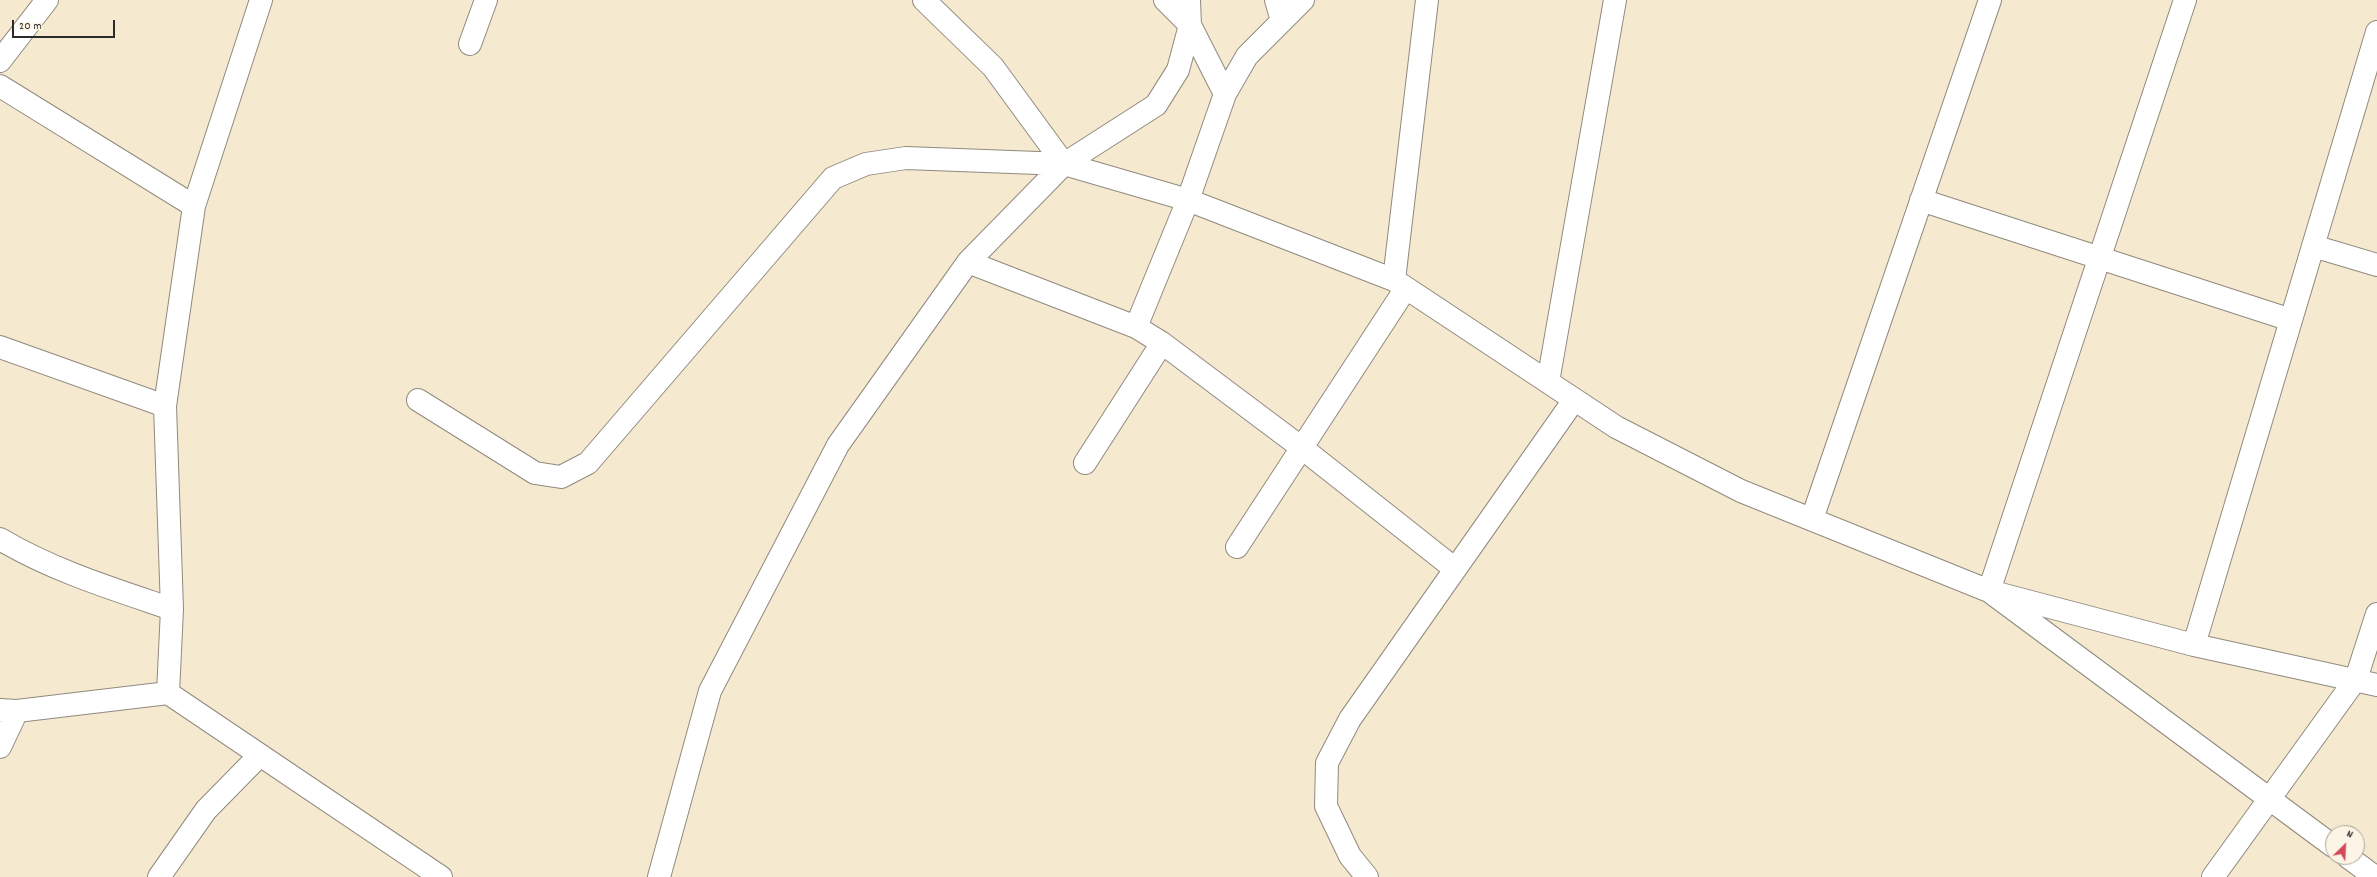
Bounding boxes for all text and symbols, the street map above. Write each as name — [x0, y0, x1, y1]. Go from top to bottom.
scale bar — [14, 12, 117, 38]
text: 20 m — [19, 18, 42, 35]
north arrow — [2325, 825, 2365, 865]
text: N — [2344, 827, 2355, 843]

